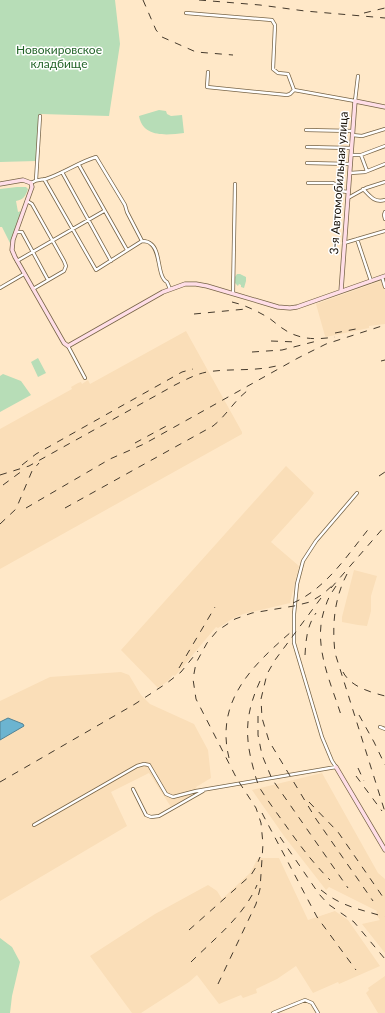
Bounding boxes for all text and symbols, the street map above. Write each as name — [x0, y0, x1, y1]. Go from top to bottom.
park label: Новокировское кладбище — [16, 42, 102, 71]
street label: 3-я Автомобильная улица — [326, 111, 351, 255]

